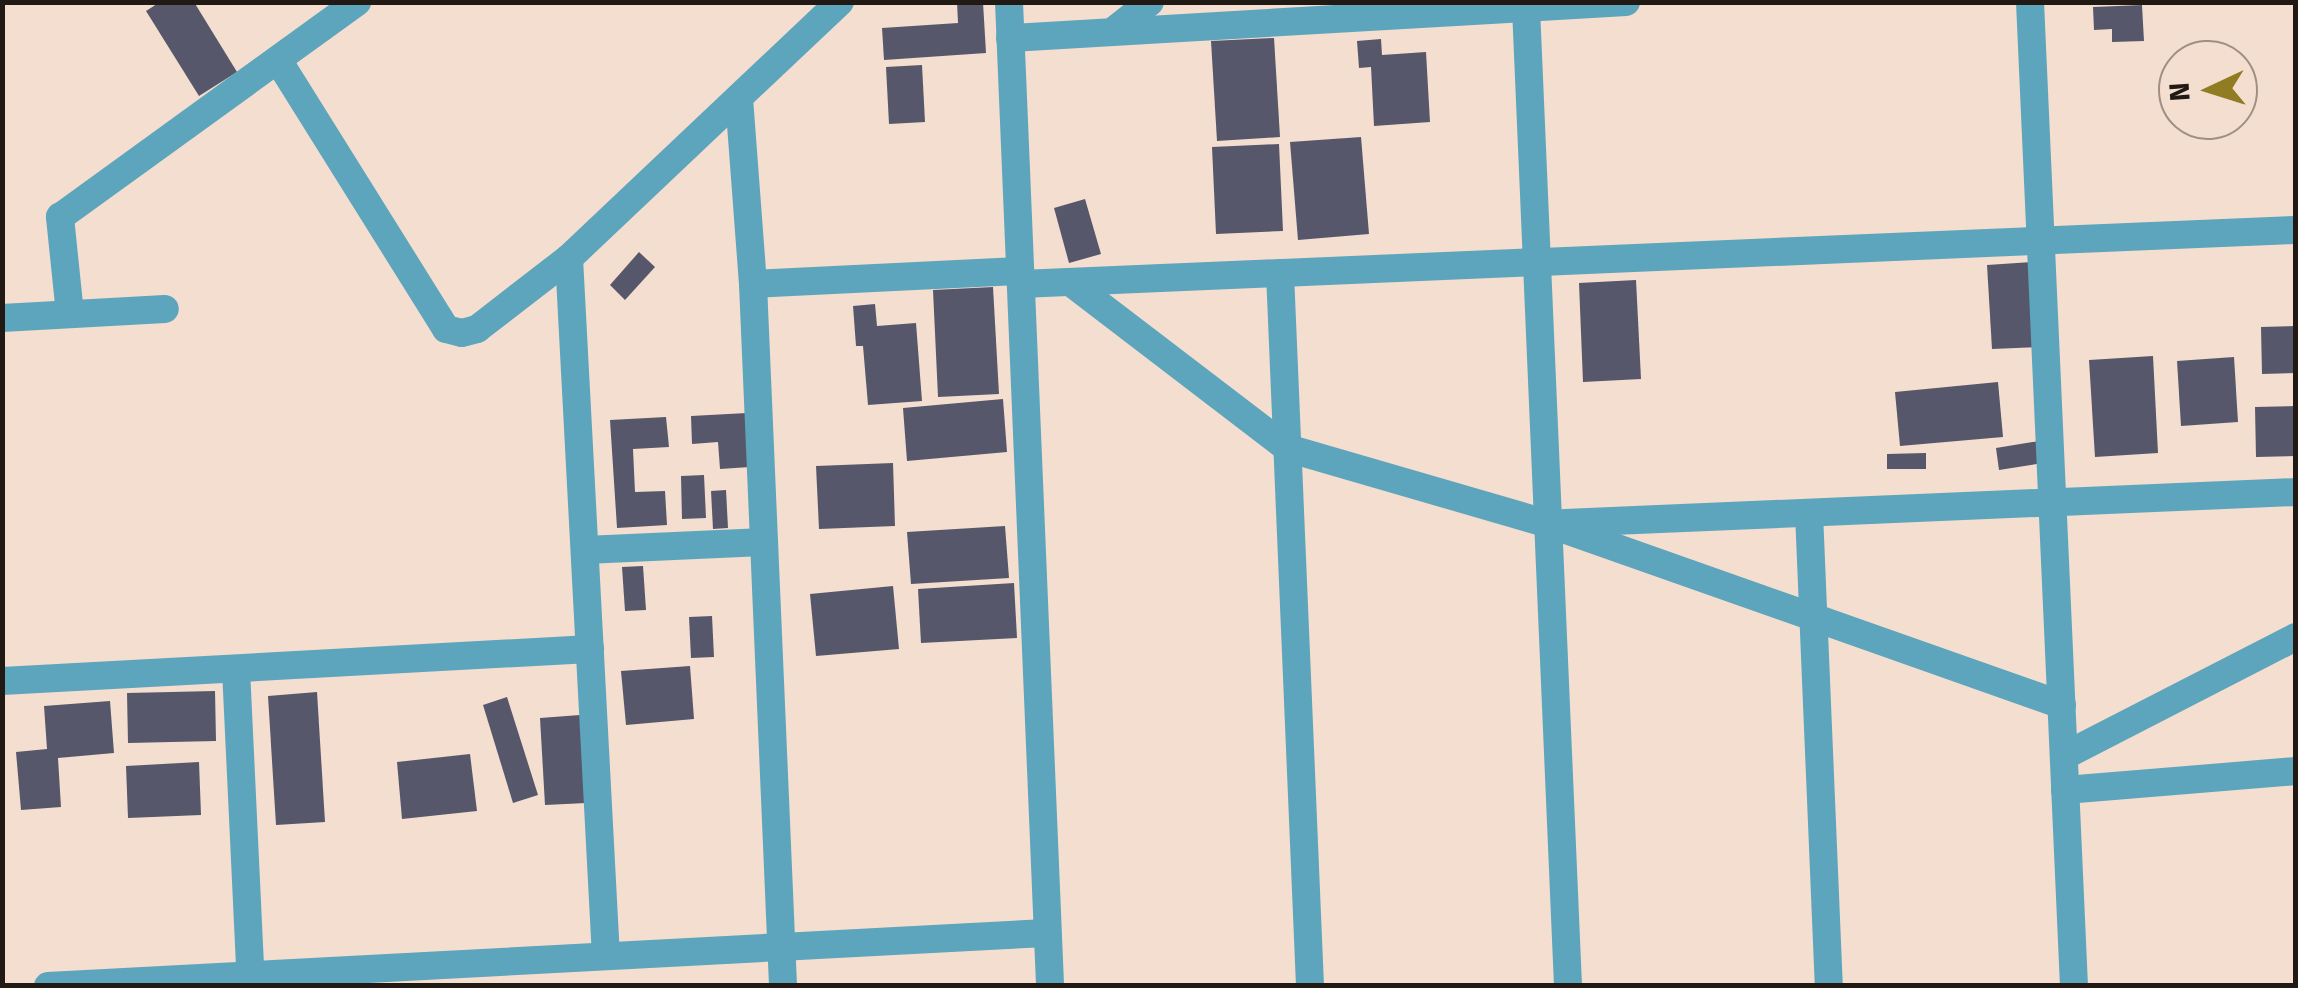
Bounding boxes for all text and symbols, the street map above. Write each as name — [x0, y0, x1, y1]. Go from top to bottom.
north arrow — [2158, 40, 2258, 140]
text: N — [2162, 82, 2197, 102]

